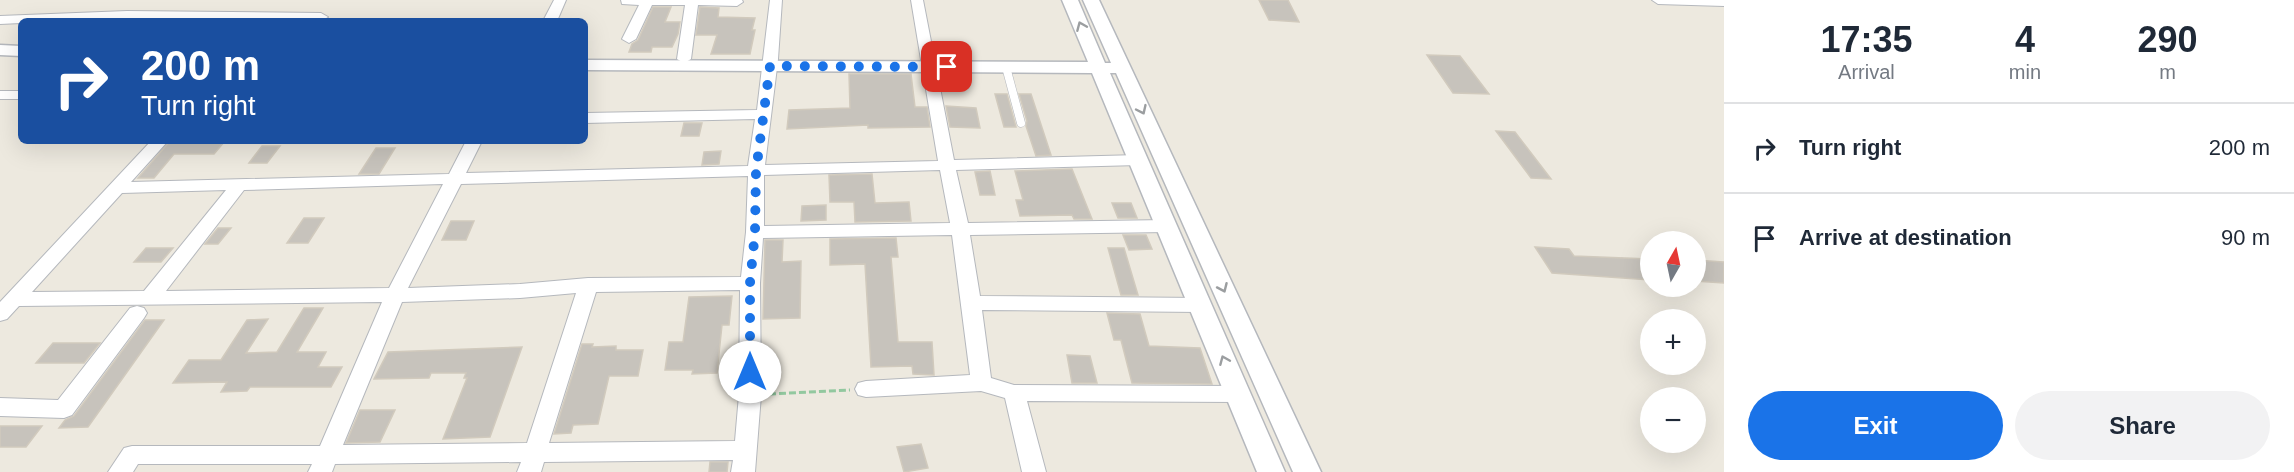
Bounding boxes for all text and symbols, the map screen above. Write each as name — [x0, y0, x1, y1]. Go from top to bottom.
text: 17:35 — [1820, 19, 1912, 60]
text: 4 — [2015, 19, 2035, 60]
text: 290 — [2137, 19, 2198, 60]
one-way arrow — [1076, 21, 1088, 32]
pin — [921, 41, 972, 92]
icon: right — [42, 42, 120, 120]
text: 200 m — [141, 42, 260, 89]
icon: arrive — [930, 50, 963, 83]
text: Arrival — [1838, 61, 1895, 83]
text: min — [2009, 61, 2041, 83]
text: m — [2159, 61, 2176, 83]
text: Turn right — [141, 91, 256, 121]
one-way arrow — [1135, 104, 1147, 115]
icon: right — [1748, 132, 1781, 165]
text: Turn right — [1799, 135, 1901, 160]
text: 200 m — [2209, 135, 2270, 160]
icon: arrive — [1748, 222, 1781, 255]
text: Arrive at destination — [1799, 225, 2012, 250]
text: 90 m — [2221, 225, 2270, 250]
north arrow — [1640, 231, 1706, 297]
map controls — [1640, 231, 1706, 453]
one-way arrow — [1216, 281, 1228, 292]
button: + — [1640, 309, 1706, 375]
position arrow — [718, 340, 782, 404]
one-way arrow — [1219, 355, 1231, 366]
button: − — [1640, 387, 1706, 453]
button: Exit — [1748, 391, 2003, 460]
button: Share — [2015, 391, 2270, 460]

